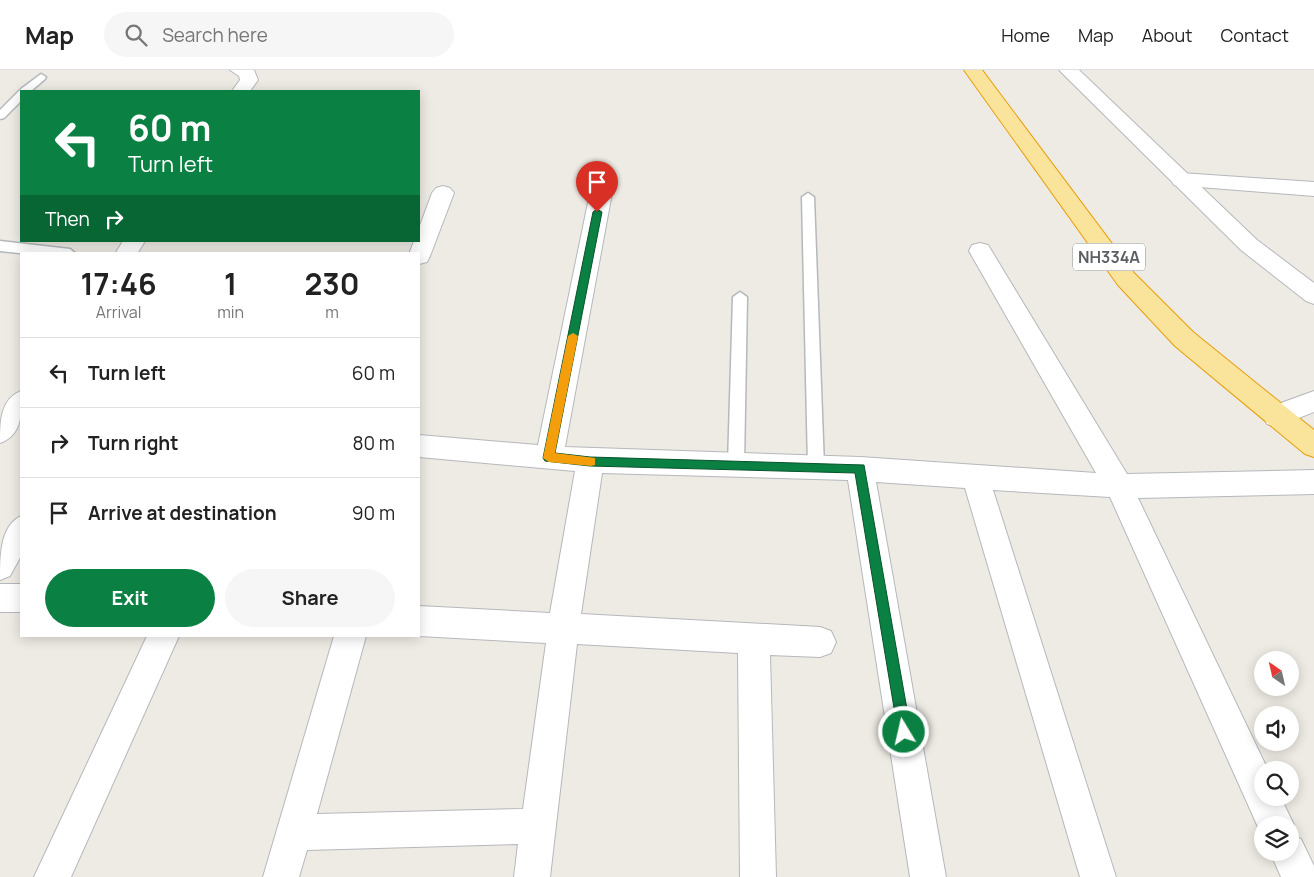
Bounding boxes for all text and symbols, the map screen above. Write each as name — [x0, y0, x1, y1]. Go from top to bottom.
search box — [104, 12, 454, 57]
text: Map — [25, 18, 74, 51]
icon: search — [122, 21, 150, 49]
text: Search here — [162, 22, 268, 48]
text: Home — [1001, 23, 1050, 47]
text: Map — [1078, 23, 1114, 47]
text: About — [1142, 23, 1192, 47]
text: Contact — [1220, 23, 1289, 47]
text: 60 m — [128, 104, 211, 152]
icon: left — [45, 110, 110, 175]
text: Turn left — [128, 149, 213, 179]
pin — [576, 161, 618, 212]
icon: arrive — [583, 168, 611, 196]
icon: right — [100, 205, 128, 233]
text: Then — [45, 206, 90, 232]
road number: NH334A — [1073, 243, 1145, 270]
text: 17:46 — [80, 263, 157, 304]
text: 1 — [224, 263, 237, 304]
text: 230 — [304, 263, 360, 304]
text: Arrival — [96, 301, 141, 323]
text: min — [217, 301, 244, 323]
text: m — [325, 301, 339, 323]
icon: left — [45, 359, 73, 387]
text: Turn left — [88, 360, 166, 386]
text: 60 m — [352, 360, 395, 386]
icon: right — [45, 429, 73, 457]
text: Turn right — [88, 430, 178, 456]
text: 80 m — [352, 430, 395, 456]
icon: arrive — [45, 499, 73, 527]
text: Arrive at destination — [88, 500, 277, 526]
text: 90 m — [352, 500, 395, 526]
button: Exit — [45, 569, 215, 627]
button: Share — [225, 569, 395, 627]
north arrow — [1254, 651, 1299, 696]
map controls — [1254, 651, 1299, 861]
position arrow — [877, 705, 929, 757]
button: sound — [1254, 706, 1299, 751]
button: search — [1254, 761, 1299, 806]
button: layers — [1254, 816, 1299, 861]

